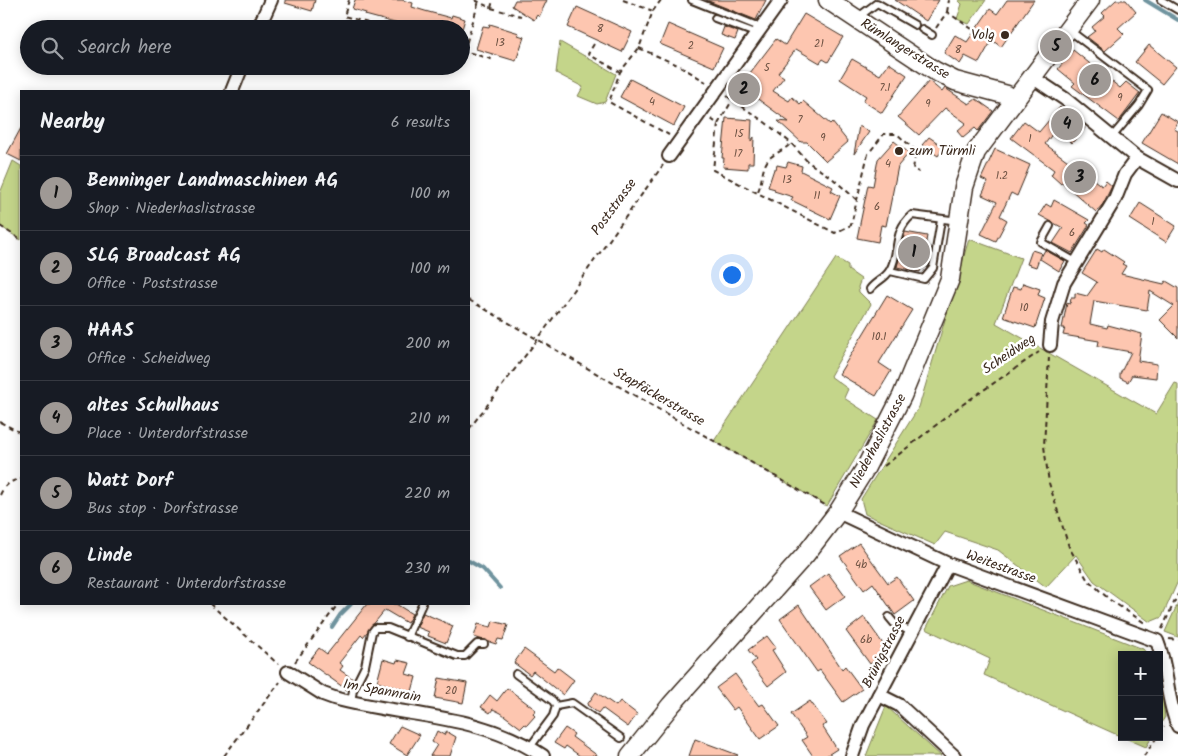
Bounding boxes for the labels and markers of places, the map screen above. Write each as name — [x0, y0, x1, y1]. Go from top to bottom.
place label: Volg — [971, 24, 995, 46]
pin: 5 — [1040, 27, 1072, 65]
marker: Volg — [999, 29, 1011, 41]
pin: 6 — [1079, 61, 1111, 99]
pin: 2 — [728, 70, 760, 108]
pin: 4 — [1051, 105, 1083, 143]
place label: zum Türmli — [909, 140, 976, 162]
marker: zum Türmli — [893, 145, 905, 157]
pin: 3 — [1064, 158, 1096, 196]
pin: 1 — [898, 233, 930, 271]

